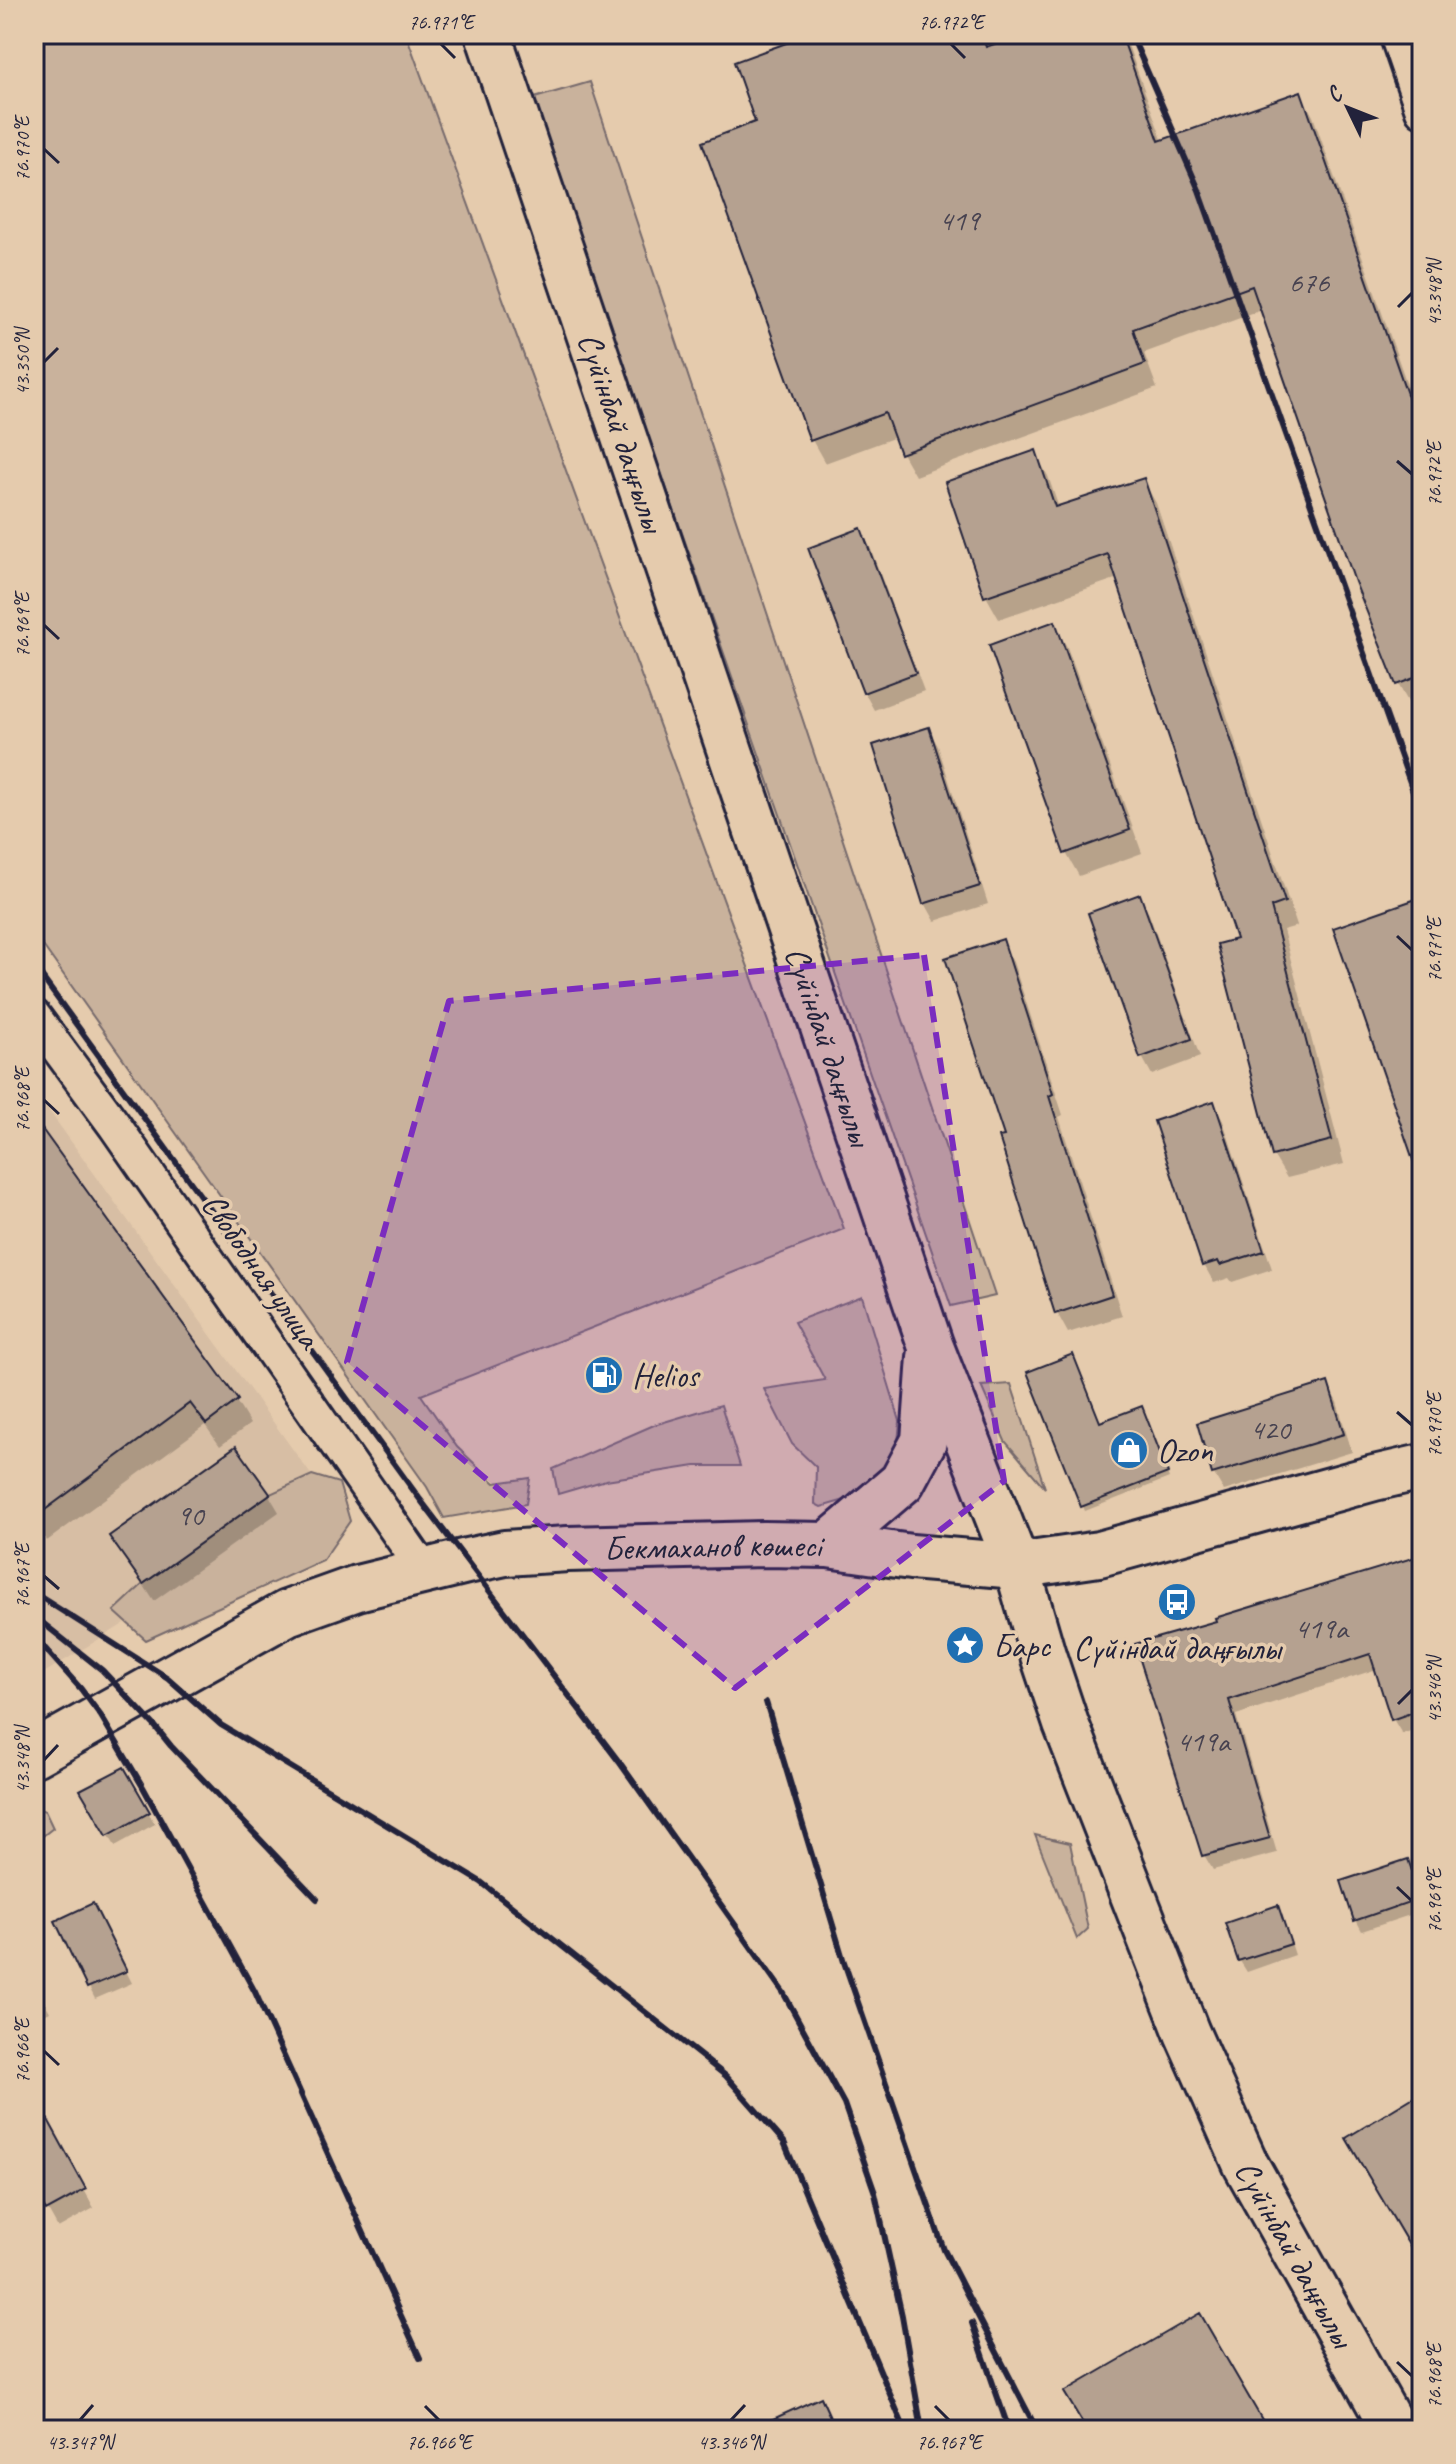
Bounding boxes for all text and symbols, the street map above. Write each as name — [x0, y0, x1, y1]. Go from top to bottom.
text: 76.971°E — [408, 10, 476, 35]
text: 76.972°E — [918, 10, 986, 35]
north arrow — [1308, 68, 1388, 148]
text: С — [1320, 79, 1350, 109]
text: 76.970°E — [10, 114, 35, 182]
house number: 419 — [939, 201, 982, 239]
text: 43.348°N — [1422, 257, 1447, 326]
house number: 676 — [1289, 263, 1331, 301]
text: 43.350°N — [10, 326, 35, 395]
street label: Сүйінбай даңғылы — [568, 327, 676, 540]
text: 76.972°E — [1422, 439, 1447, 507]
text: 76.969°E — [10, 590, 35, 658]
text: 76.971°E — [1422, 915, 1447, 983]
street label: Сүйінбай даңғылы — [775, 941, 883, 1154]
text: 76.968°E — [10, 1065, 35, 1133]
street label: Свободная улица — [192, 1184, 332, 1358]
fuel station icon: Helios — [583, 1354, 625, 1396]
place label: Helios — [632, 1354, 701, 1397]
text: 76.970°E — [1422, 1390, 1447, 1458]
house number: 420 — [1250, 1410, 1293, 1448]
shop icon: Ozon — [1108, 1429, 1150, 1471]
place label: Ozon — [1157, 1429, 1214, 1472]
house number: 90 — [177, 1496, 206, 1534]
street label: Бекмаханов көшесі — [603, 1523, 826, 1570]
text: 76.967°E — [10, 1541, 35, 1609]
bus stop icon: Сүйінбай даңғылы — [1156, 1581, 1198, 1623]
house number: 419а — [1294, 1609, 1350, 1647]
place icon: Барс — [944, 1624, 986, 1666]
place label: Барс — [993, 1624, 1052, 1667]
place label: Сүйінбай даңғылы — [1073, 1626, 1284, 1669]
text: 43.346°N — [1422, 1654, 1447, 1723]
house number: 419а — [1176, 1722, 1232, 1760]
text: 43.348°N — [10, 1724, 35, 1793]
text: 76.969°E — [1422, 1866, 1447, 1934]
text: 76.966°E — [10, 2016, 35, 2084]
street label: Сүйінбай даңғылы — [1226, 2152, 1366, 2357]
text: 76.968°E — [1422, 2341, 1447, 2409]
text: 43.347°N — [47, 2430, 116, 2455]
text: 76.966°E — [406, 2430, 474, 2455]
text: 43.346°N — [698, 2430, 767, 2455]
text: 76.967°E — [916, 2430, 984, 2455]

